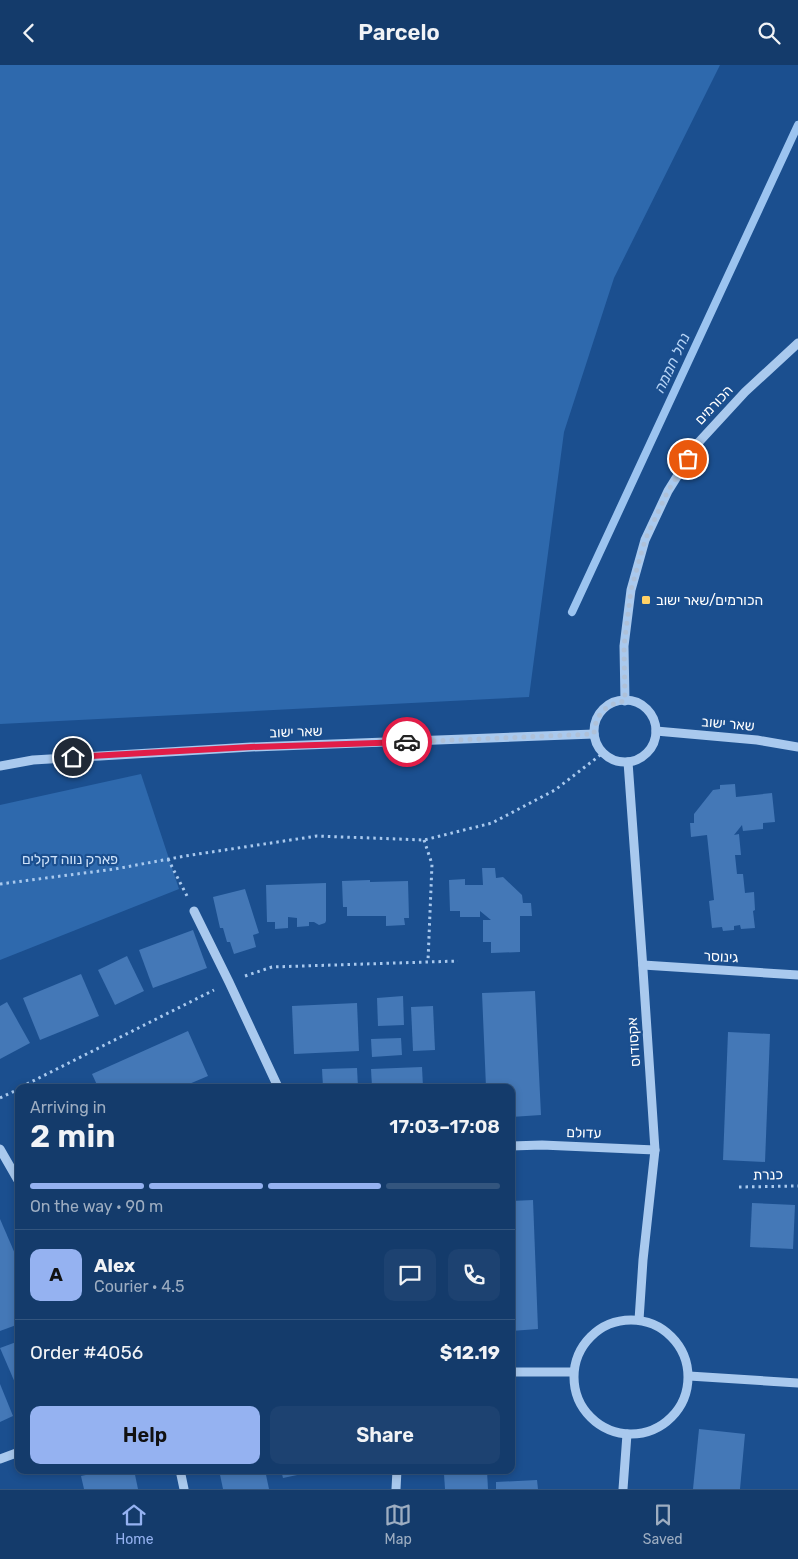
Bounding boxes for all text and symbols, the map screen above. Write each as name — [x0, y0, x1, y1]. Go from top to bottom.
icon: back — [15, 19, 43, 47]
text: Parcelo — [358, 19, 440, 46]
icon: search — [755, 19, 783, 47]
water label: נחל חממה — [650, 330, 694, 396]
street label: הכורמים — [691, 382, 737, 428]
pin — [667, 438, 709, 480]
icon: bag — [674, 445, 702, 473]
place label: הכורמים/שאר ישוב — [656, 592, 763, 609]
marker: הכורמים/שאר ישוב — [640, 594, 652, 606]
street label: שאר ישוב — [701, 713, 755, 735]
courier — [382, 717, 432, 767]
street label: שאר ישוב — [269, 723, 323, 741]
icon: car — [393, 728, 421, 756]
pin — [52, 736, 94, 778]
icon: home — [59, 743, 87, 771]
park label: פארק נווה דקלים — [22, 851, 118, 868]
street label: גינוסר — [703, 948, 739, 966]
street label: אקסודוס — [624, 1017, 644, 1067]
text: Arriving in — [30, 1098, 106, 1117]
text: 17:03–17:08 — [389, 1115, 500, 1138]
text: 2 min — [30, 1117, 115, 1155]
street label: עדולם — [566, 1124, 602, 1142]
street label: כנרת — [753, 1166, 783, 1184]
text: On the way · 90 m — [30, 1197, 163, 1216]
button: chat — [384, 1249, 436, 1301]
button: phone — [448, 1249, 500, 1301]
text: Alex — [94, 1254, 135, 1277]
text: A — [49, 1263, 63, 1286]
text: Courier · 4.5 — [94, 1277, 184, 1296]
text: Order #4056 — [30, 1341, 143, 1364]
text: $12.19 — [440, 1341, 500, 1364]
button: Help — [30, 1406, 260, 1464]
button: Share — [270, 1406, 500, 1464]
tab: Home — [115, 1501, 154, 1548]
tab: Map — [384, 1501, 412, 1548]
tab: Saved — [643, 1501, 683, 1548]

